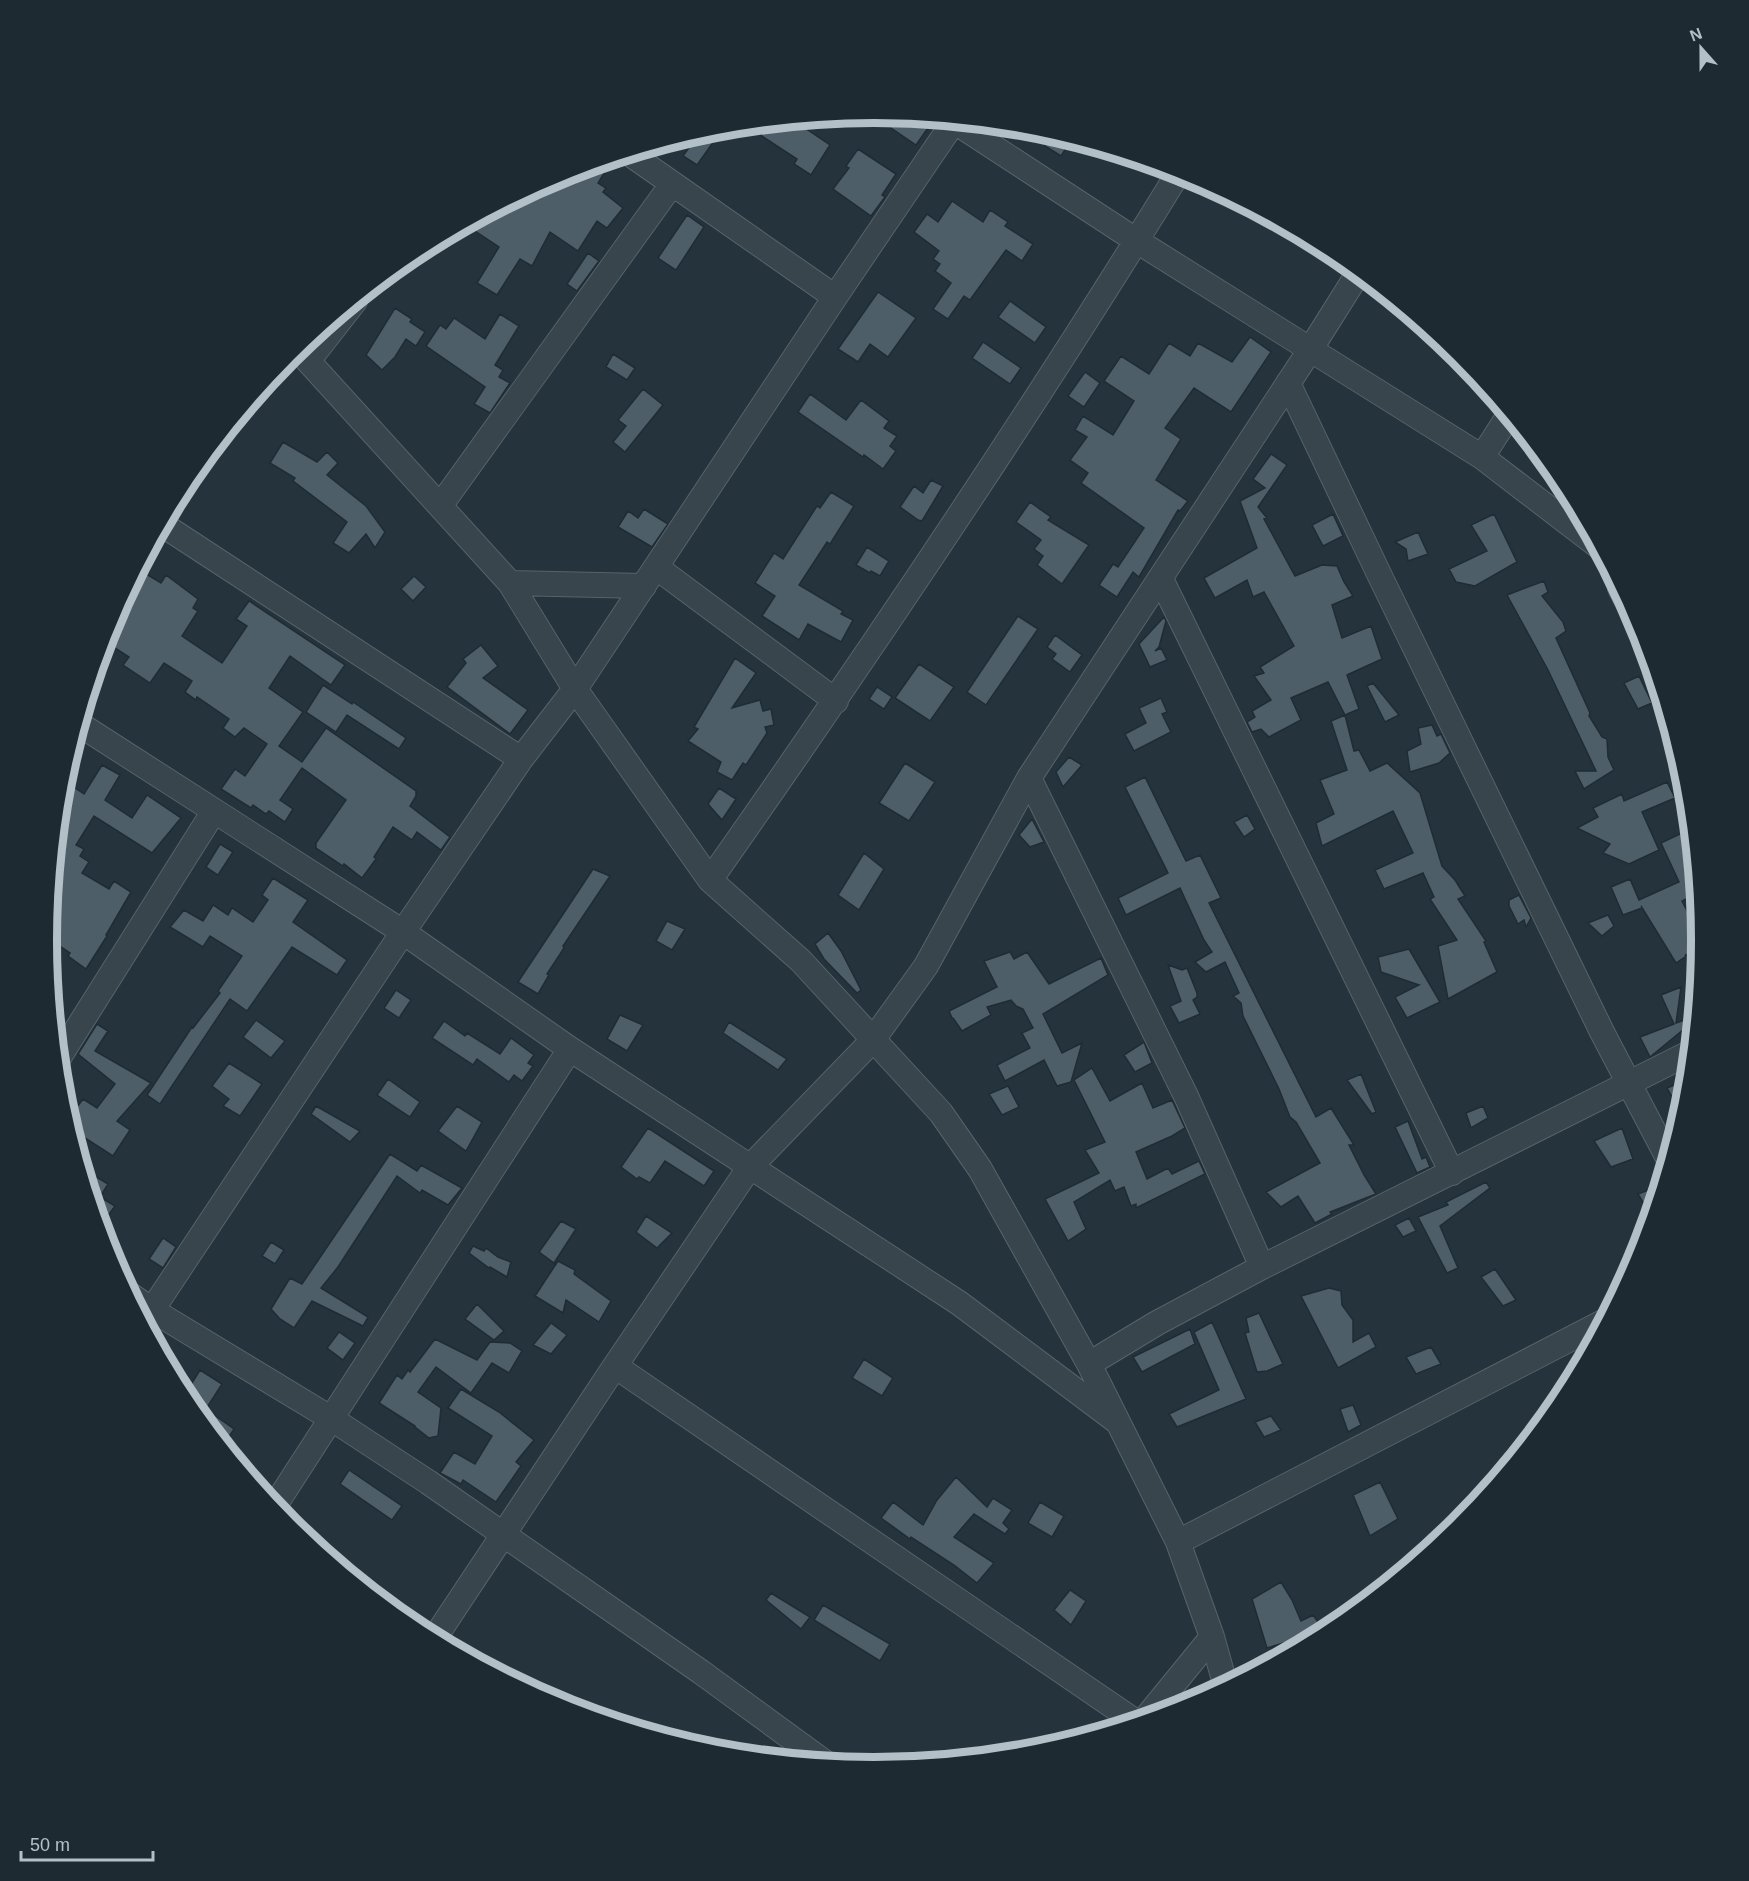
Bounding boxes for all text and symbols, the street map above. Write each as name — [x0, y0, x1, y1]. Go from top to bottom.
north arrow — [1671, 18, 1731, 78]
text: N — [1687, 24, 1704, 44]
scale bar — [21, 1824, 153, 1862]
text: 50 m — [30, 1835, 70, 1855]

